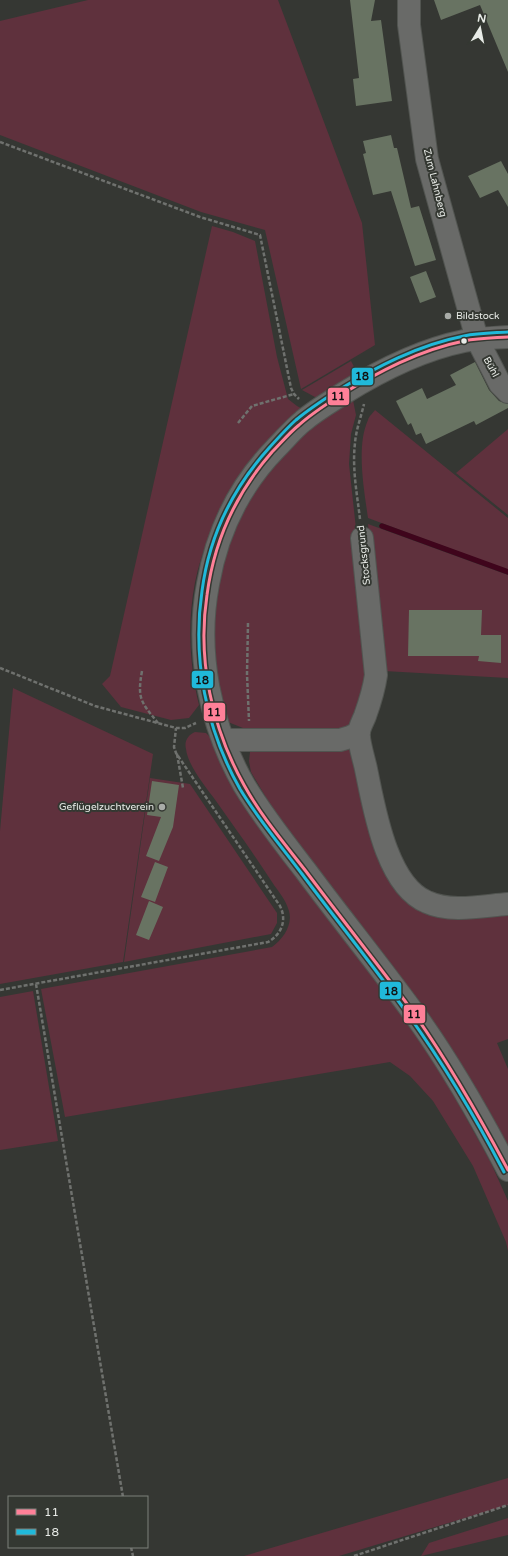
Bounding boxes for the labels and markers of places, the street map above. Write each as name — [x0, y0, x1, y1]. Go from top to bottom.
place label: Bildstock — [456, 310, 500, 322]
marker: Bildstock — [443, 311, 453, 321]
unlabelled marker — [459, 336, 469, 346]
place label: Geflügelzuchtverein — [59, 801, 154, 813]
marker: Geflügelzuchtverein — [157, 802, 167, 812]

